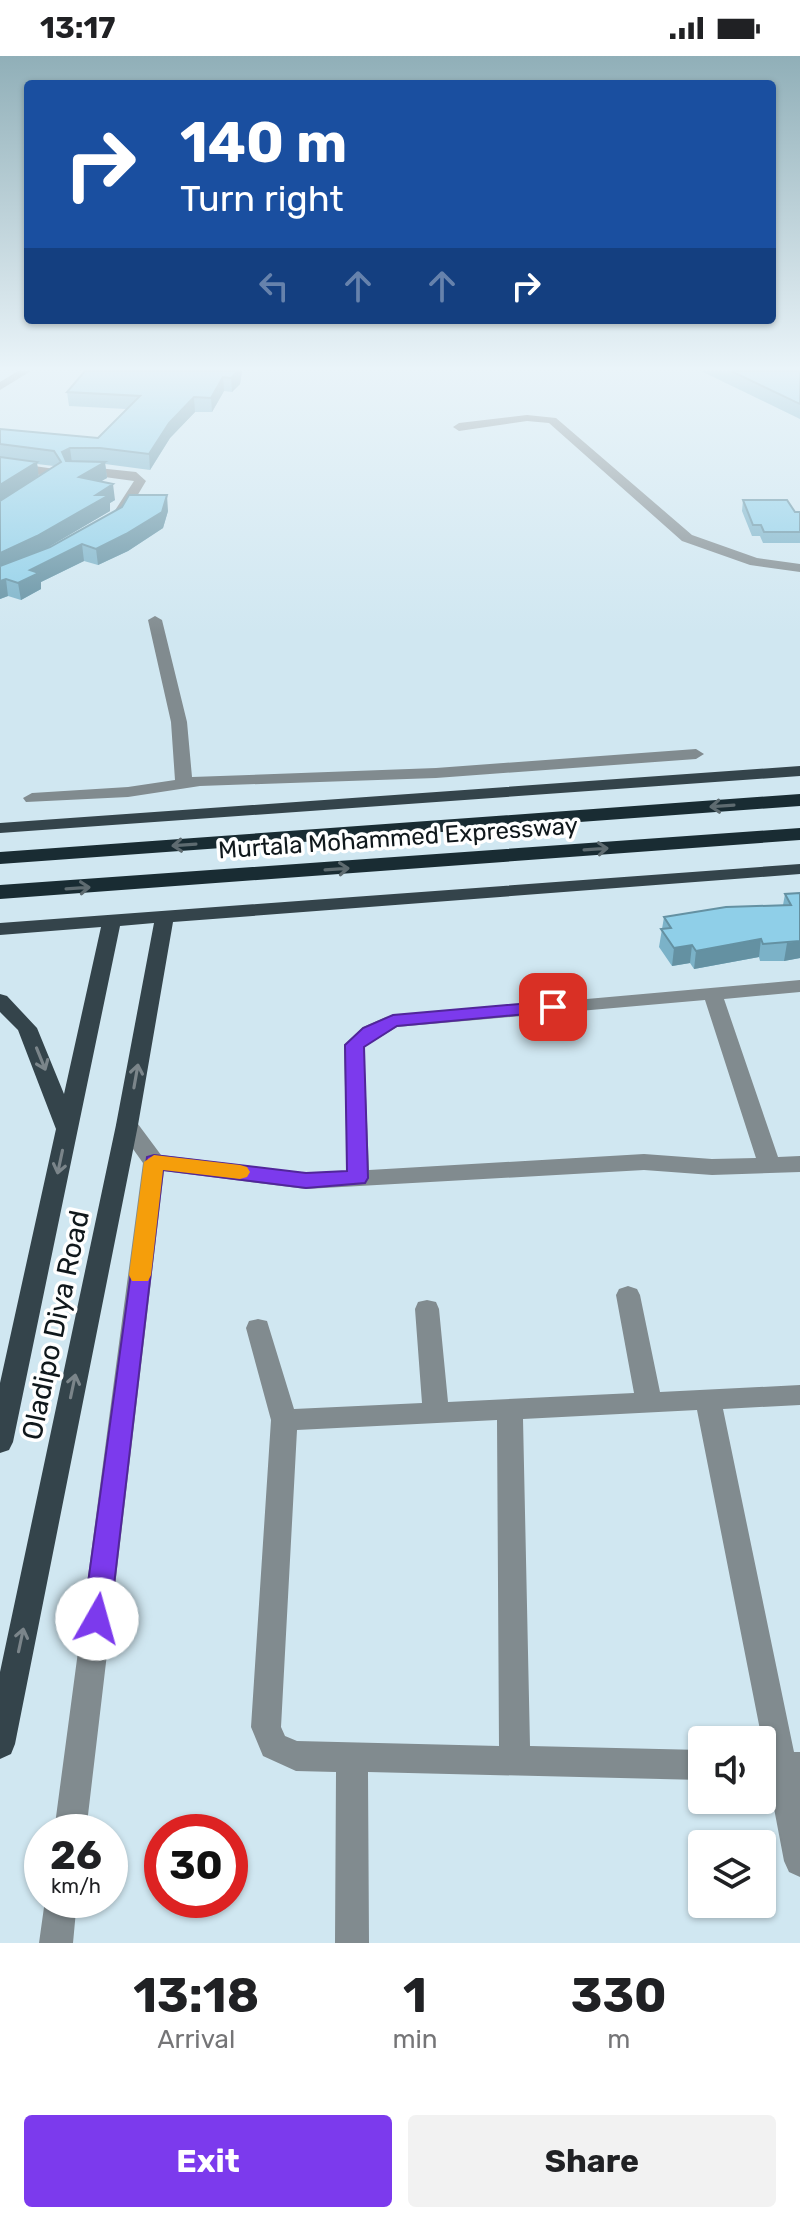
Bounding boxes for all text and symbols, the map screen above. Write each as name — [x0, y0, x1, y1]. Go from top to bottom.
text: 13:17 — [40, 10, 116, 46]
text: 140 m — [180, 110, 347, 176]
icon: right — [48, 112, 152, 216]
text: Turn right — [180, 177, 344, 220]
icon: left — [252, 264, 296, 308]
icon: ahead — [336, 264, 380, 308]
icon: ahead — [420, 264, 464, 308]
icon: right — [504, 264, 548, 308]
one-way arrow — [709, 799, 736, 814]
street label: Murtala Mohammed Expressway — [217, 811, 579, 865]
one-way arrow — [171, 838, 198, 853]
one-way arrow — [582, 841, 609, 856]
one-way arrow — [323, 861, 350, 876]
one-way arrow — [64, 880, 91, 895]
pin — [519, 973, 587, 1041]
icon: arrive — [531, 985, 575, 1029]
one-way arrow — [35, 1047, 50, 1071]
one-way arrow — [129, 1064, 144, 1089]
one-way arrow — [52, 1149, 67, 1174]
street label: Oladipo Diya Road — [15, 1207, 96, 1443]
one-way arrow — [67, 1373, 82, 1399]
position arrow — [55, 1577, 139, 1661]
one-way arrow — [14, 1628, 29, 1654]
map controls — [688, 1726, 776, 1918]
button: sound — [688, 1726, 776, 1814]
speed limit sign: 30 — [144, 1814, 248, 1918]
button: layers — [688, 1830, 776, 1918]
text: 26 — [50, 1832, 102, 1879]
text: km/h — [51, 1874, 101, 1898]
text: 13:18 — [133, 1967, 259, 2024]
text: 1 — [403, 1967, 427, 2024]
text: 330 — [571, 1967, 667, 2024]
text: Arrival — [157, 2024, 235, 2055]
text: min — [392, 2024, 438, 2055]
text: m — [607, 2024, 630, 2055]
button: Exit — [24, 2115, 392, 2207]
button: Share — [408, 2115, 776, 2207]

